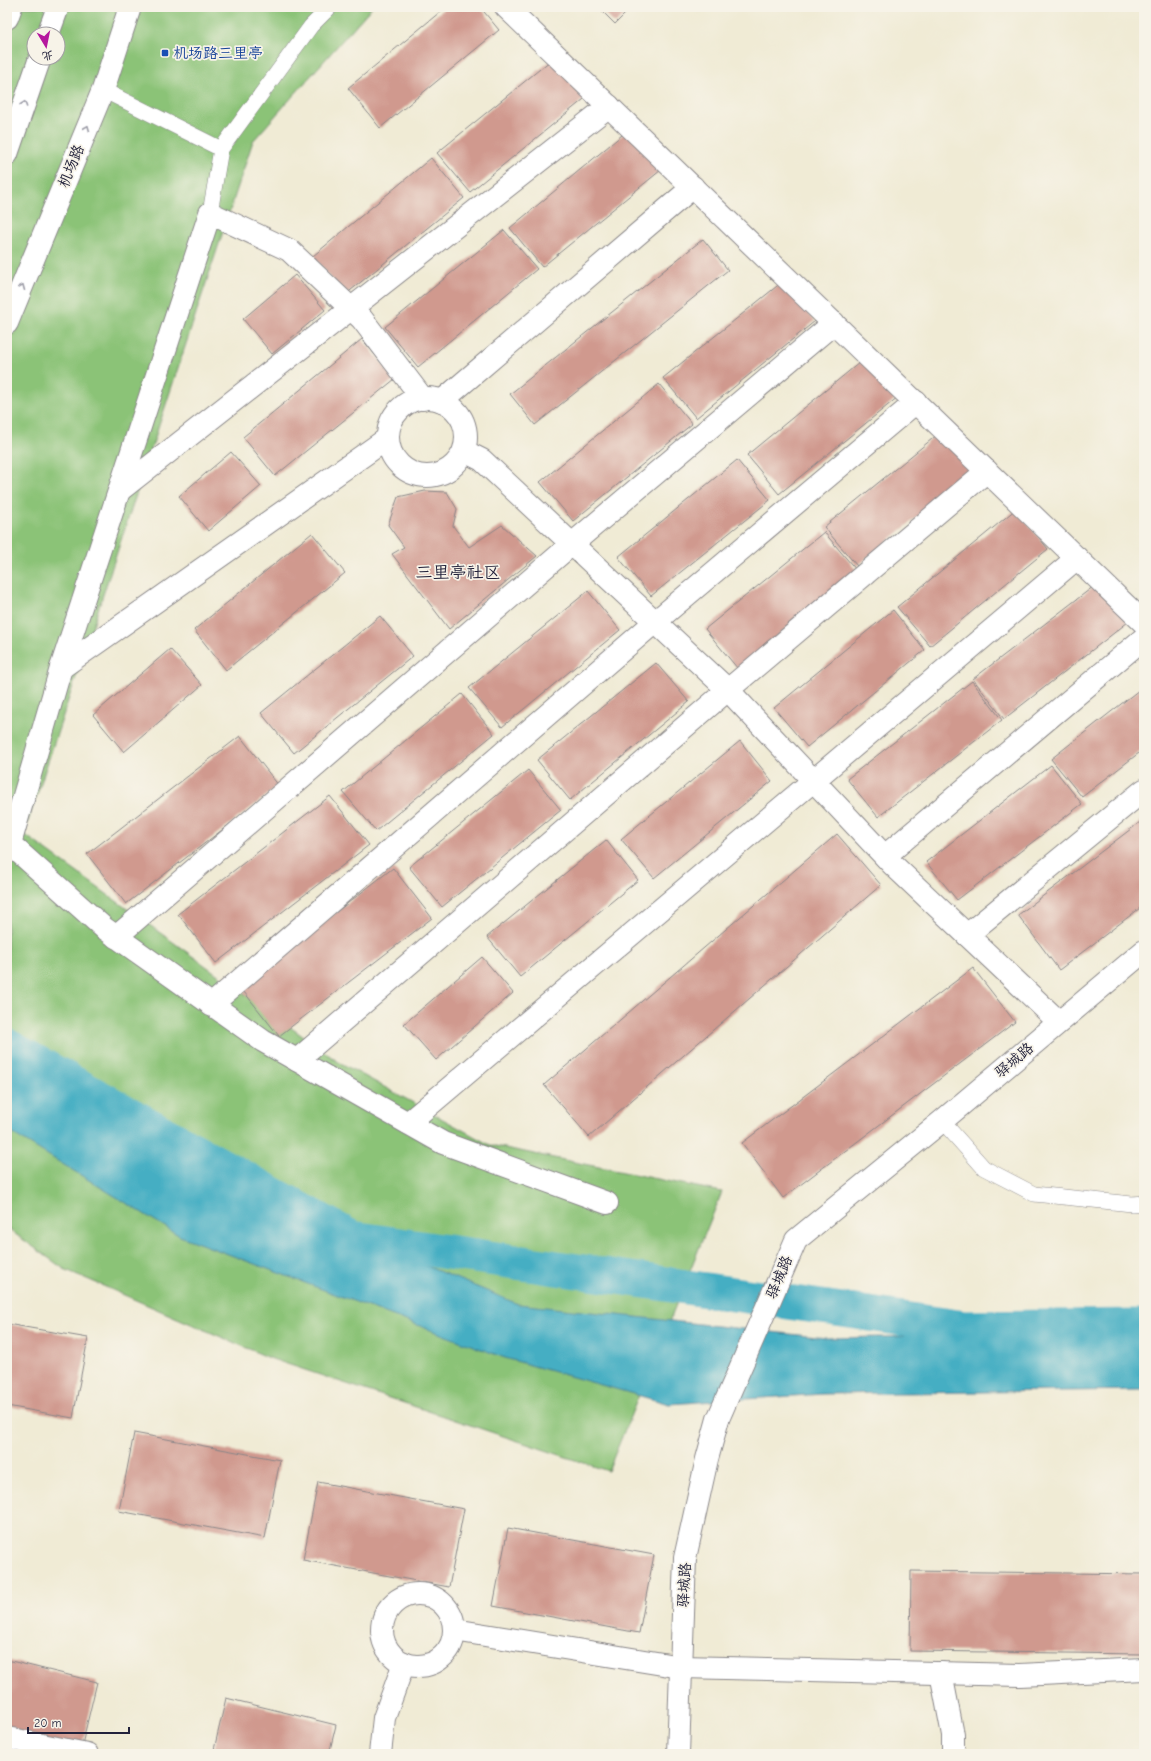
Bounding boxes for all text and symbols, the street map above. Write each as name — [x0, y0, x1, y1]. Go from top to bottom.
north arrow — [26, 26, 66, 66]
place label: 机场路三里亭 — [173, 44, 263, 62]
text: 北 — [41, 48, 54, 63]
marker: 机场路三里亭 — [160, 48, 170, 58]
one-way arrow — [19, 101, 28, 108]
one-way arrow — [82, 125, 90, 133]
street label: 机场路 — [54, 142, 88, 190]
one-way arrow — [17, 284, 25, 291]
district label: 三里亭社区 — [416, 563, 501, 582]
street label: 驿城路 — [991, 1039, 1037, 1081]
street label: 驿城路 — [762, 1253, 796, 1301]
street label: 驿城路 — [674, 1562, 694, 1608]
scale bar — [28, 1709, 129, 1735]
text: 20 m — [34, 1716, 62, 1730]

